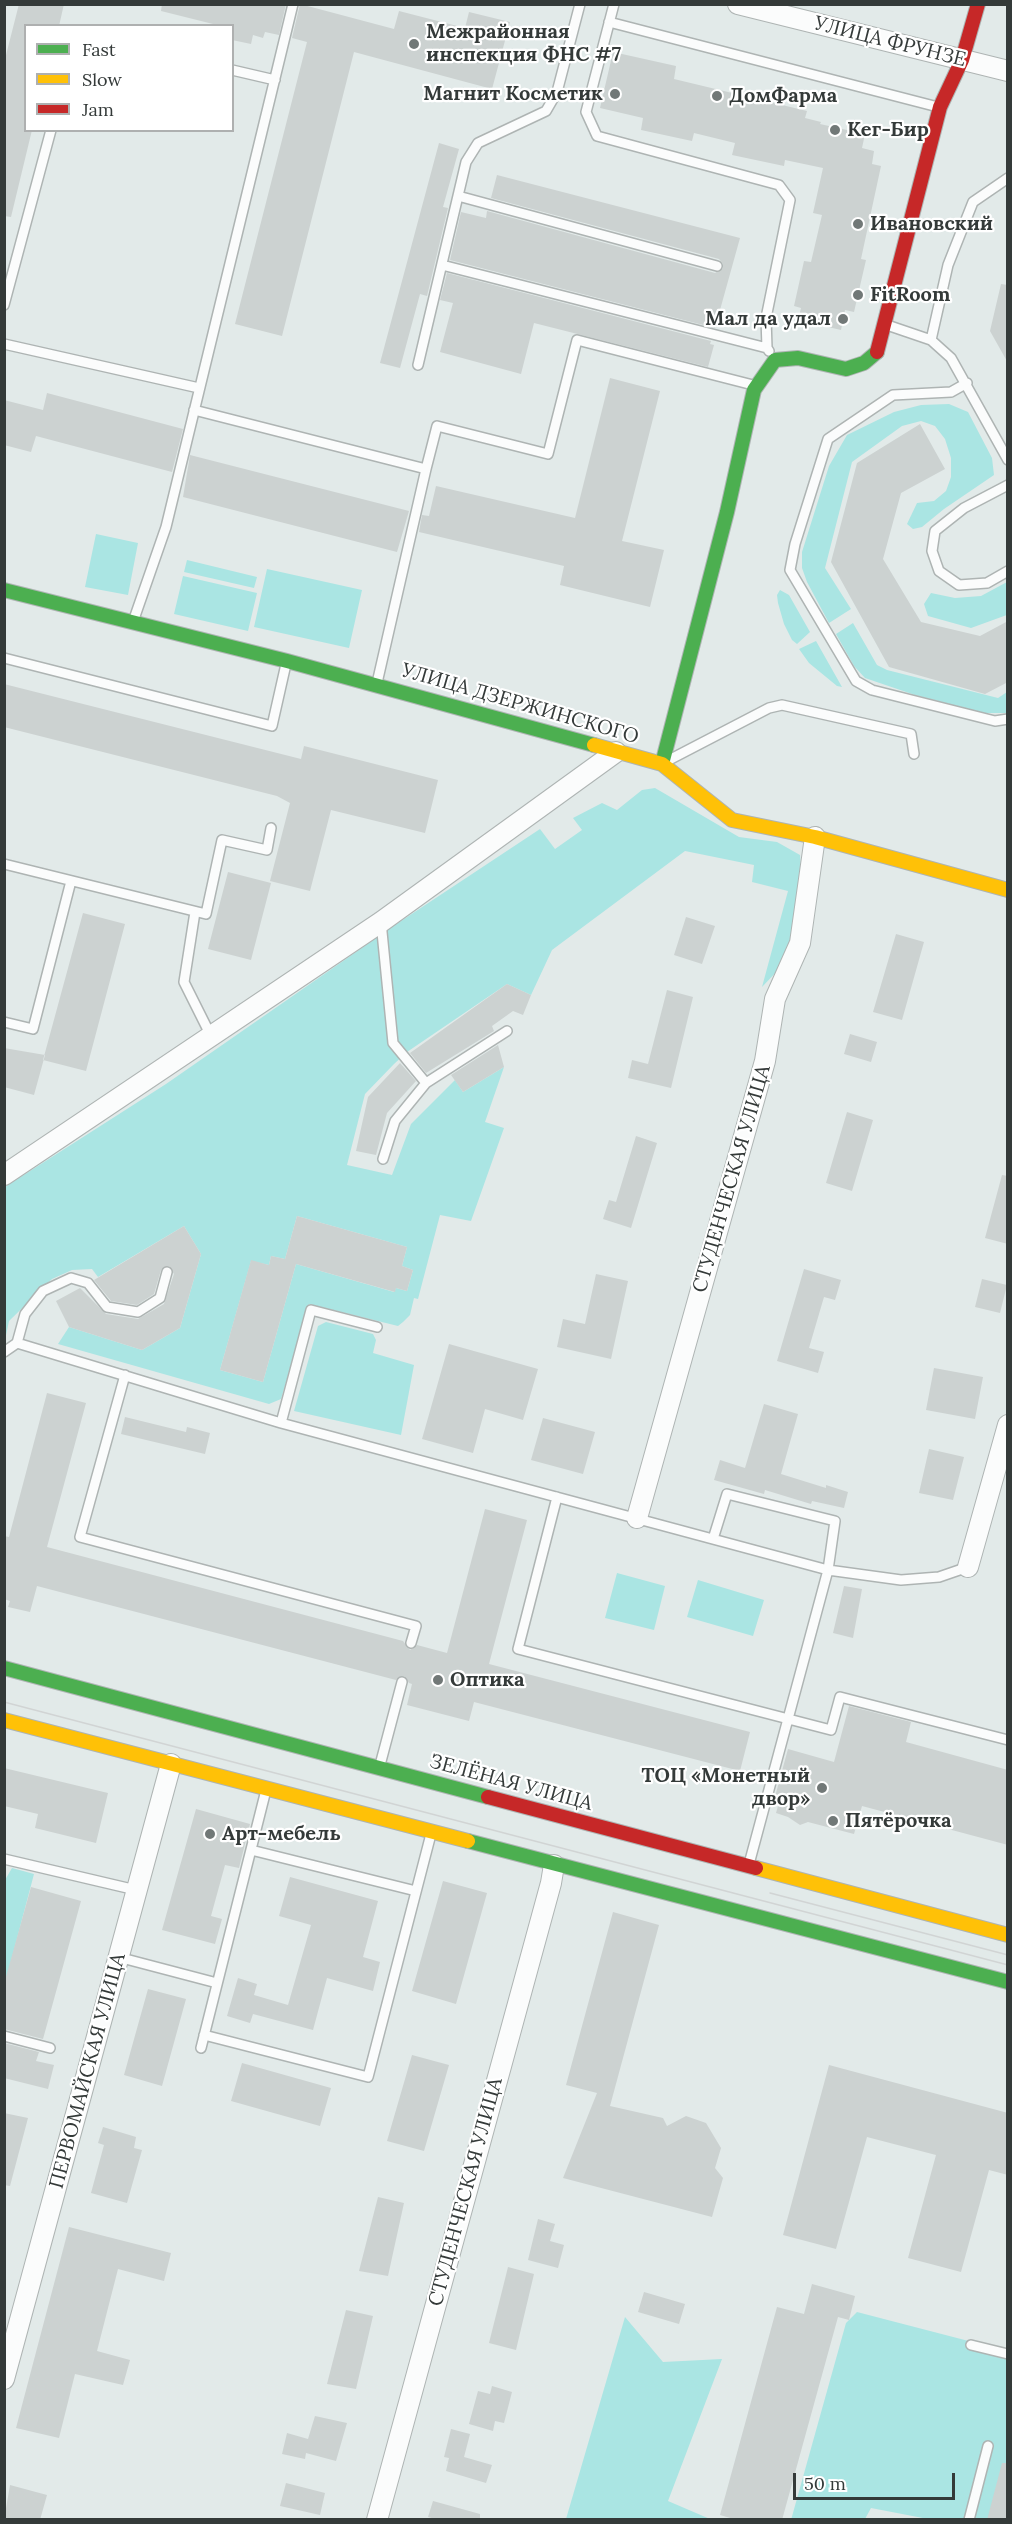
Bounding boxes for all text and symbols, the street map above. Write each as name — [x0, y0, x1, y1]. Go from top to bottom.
street label: УЛИЦА ФРУНЗЕ — [812, 12, 968, 72]
place label: Межрайонная инспекция ФНС #7 — [426, 20, 621, 67]
legend — [24, 24, 234, 132]
marker: Межрайонная инспекция ФНС #7 — [407, 37, 421, 51]
text: Fast — [82, 38, 116, 61]
text: Slow — [82, 68, 122, 91]
place label: Магнит Косметик — [423, 82, 603, 106]
place label: ДомФарма — [729, 84, 837, 108]
marker: Магнит Косметик — [608, 87, 622, 101]
marker: ДомФарма — [710, 89, 724, 103]
text: Jam — [82, 98, 114, 121]
place label: Кег-Бир — [847, 118, 929, 142]
marker: Кег-Бир — [828, 123, 842, 137]
place label: Ивановский — [870, 212, 993, 236]
marker: Ивановский — [851, 217, 865, 231]
place label: FitRoom — [870, 283, 950, 307]
marker: FitRoom — [851, 288, 865, 302]
place label: Мал да удал — [705, 307, 831, 331]
marker: Мал да удал — [836, 312, 850, 326]
street label: УЛИЦА ДЗЕРЖИНСКОГО — [399, 659, 641, 749]
street label: СТУДЕНЧЕСКАЯ УЛИЦА — [688, 1062, 776, 1296]
place label: Оптика — [450, 1668, 524, 1692]
marker: Оптика — [431, 1673, 445, 1687]
street label: ЗЕЛЁНАЯ УЛИЦА — [427, 1750, 595, 1816]
place label: ТОЦ «Монетный двор» — [642, 1764, 810, 1811]
marker: ТОЦ «Монетный двор» — [815, 1781, 829, 1795]
place label: Пятёрочка — [845, 1809, 951, 1833]
marker: Пятёрочка — [826, 1814, 840, 1828]
place label: Арт-мебель — [222, 1822, 341, 1846]
marker: Арт-мебель — [203, 1827, 217, 1841]
street label: ПЕРВОМАЙСКАЯ УЛИЦА — [45, 1951, 131, 2191]
street label: СТУДЕНЧЕСКАЯ УЛИЦА — [424, 2075, 508, 2309]
scale bar — [796, 2461, 958, 2499]
text: 50 m — [804, 2472, 846, 2495]

